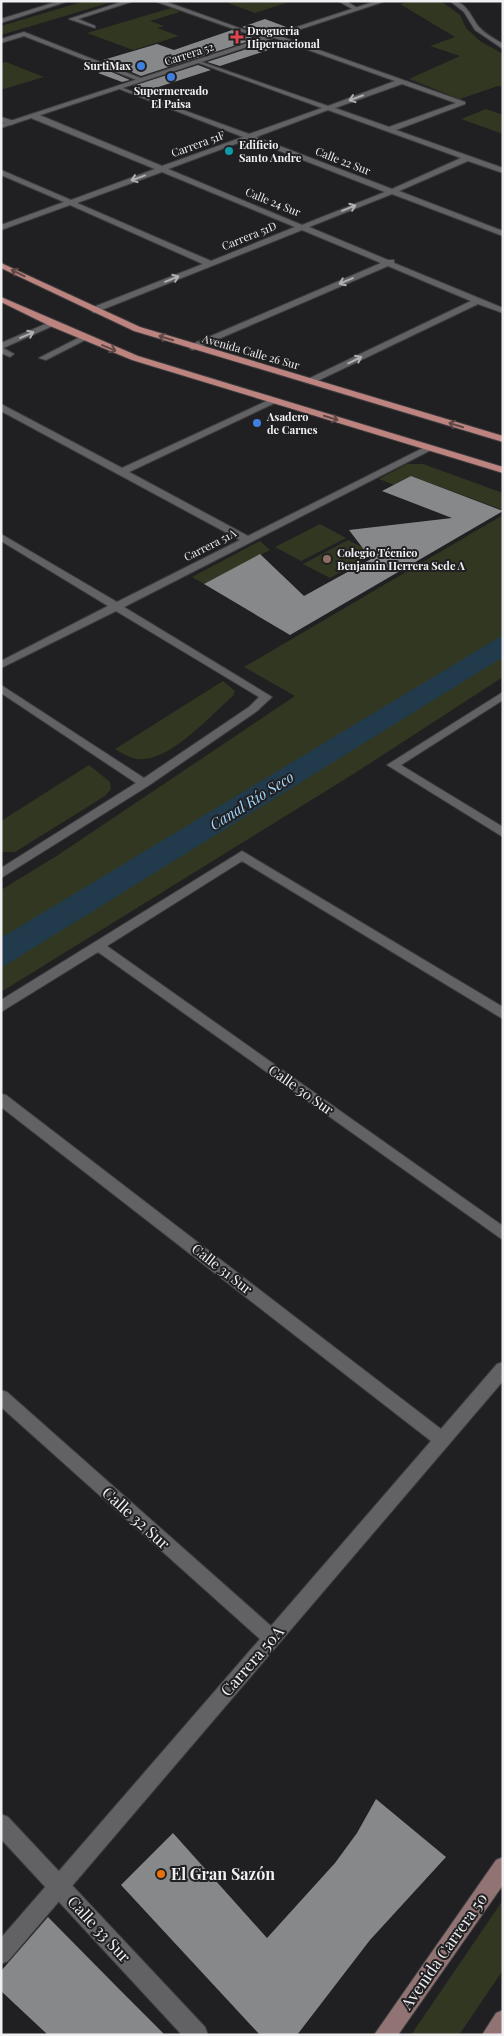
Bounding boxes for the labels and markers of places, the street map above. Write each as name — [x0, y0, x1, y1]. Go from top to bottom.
place label: Drogueria Hipernacional — [247, 23, 321, 51]
marker: Drogueria Hipernacional — [231, 31, 243, 43]
place label: SurtiMax — [84, 58, 131, 73]
marker: SurtiMax — [135, 60, 147, 72]
marker: Supermercado El Paisa — [165, 71, 177, 83]
place label: Supermercado El Paisa — [134, 83, 208, 111]
place label: Edificio Santo Andre — [239, 137, 302, 165]
marker: Edificio Santo Andre — [223, 145, 235, 157]
place label: Asadero de Carnes — [266, 409, 318, 437]
marker: Asadero de Carnes — [251, 417, 263, 429]
place label: Colegio Técnico Benjamin Herrera Sede A — [337, 545, 466, 573]
marker: Colegio Técnico Benjamin Herrera Sede A — [321, 553, 333, 565]
place label: El Gran Sazón — [171, 1863, 275, 1884]
marker: El Gran Sazón — [155, 1868, 167, 1880]

